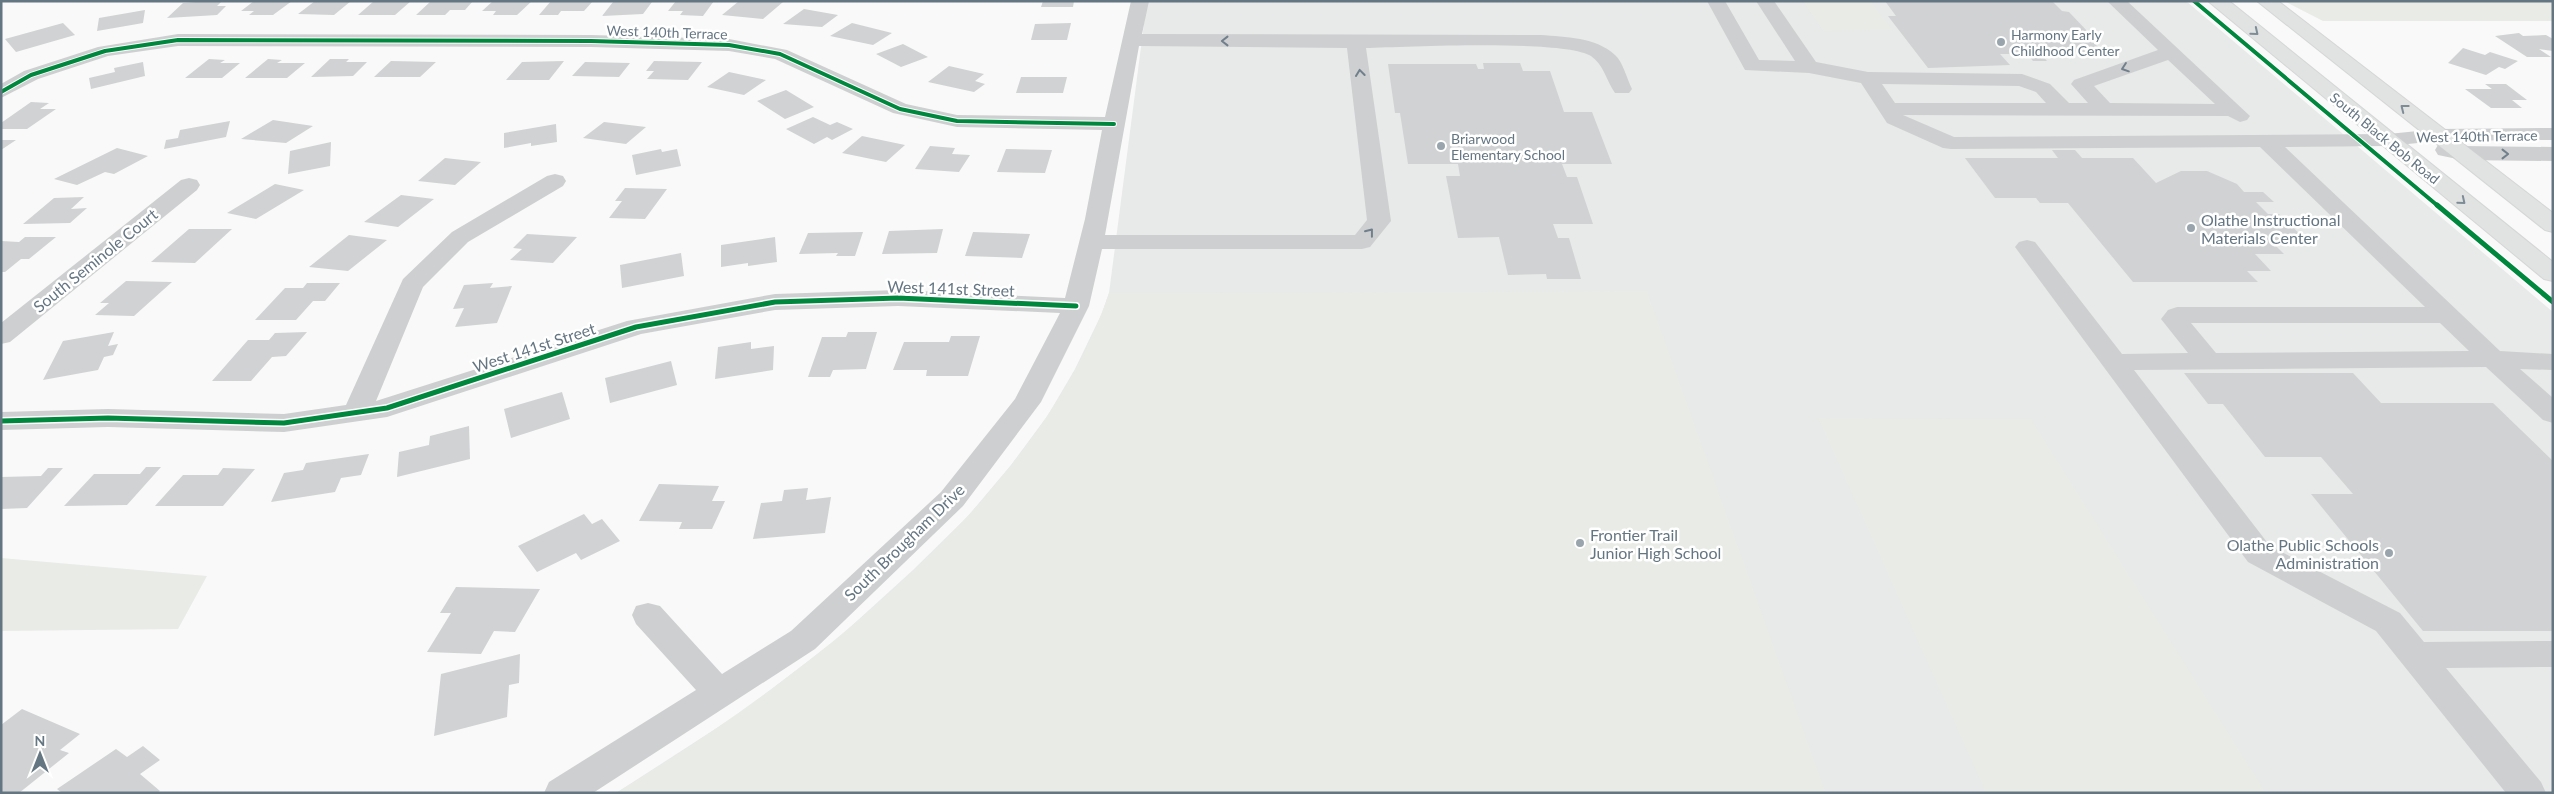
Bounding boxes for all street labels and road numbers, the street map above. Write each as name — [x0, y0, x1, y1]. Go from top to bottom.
street label: West 140th Terrace — [606, 21, 728, 43]
street label: South Black Bob Road — [2327, 89, 2443, 187]
street label: West 140th Terrace — [2416, 126, 2538, 146]
street label: South Seminole Court — [29, 204, 161, 316]
street label: West 141st Street — [887, 276, 1015, 300]
street label: West 141st Street — [470, 318, 598, 376]
street label: South Brougham Drive — [840, 480, 968, 604]

